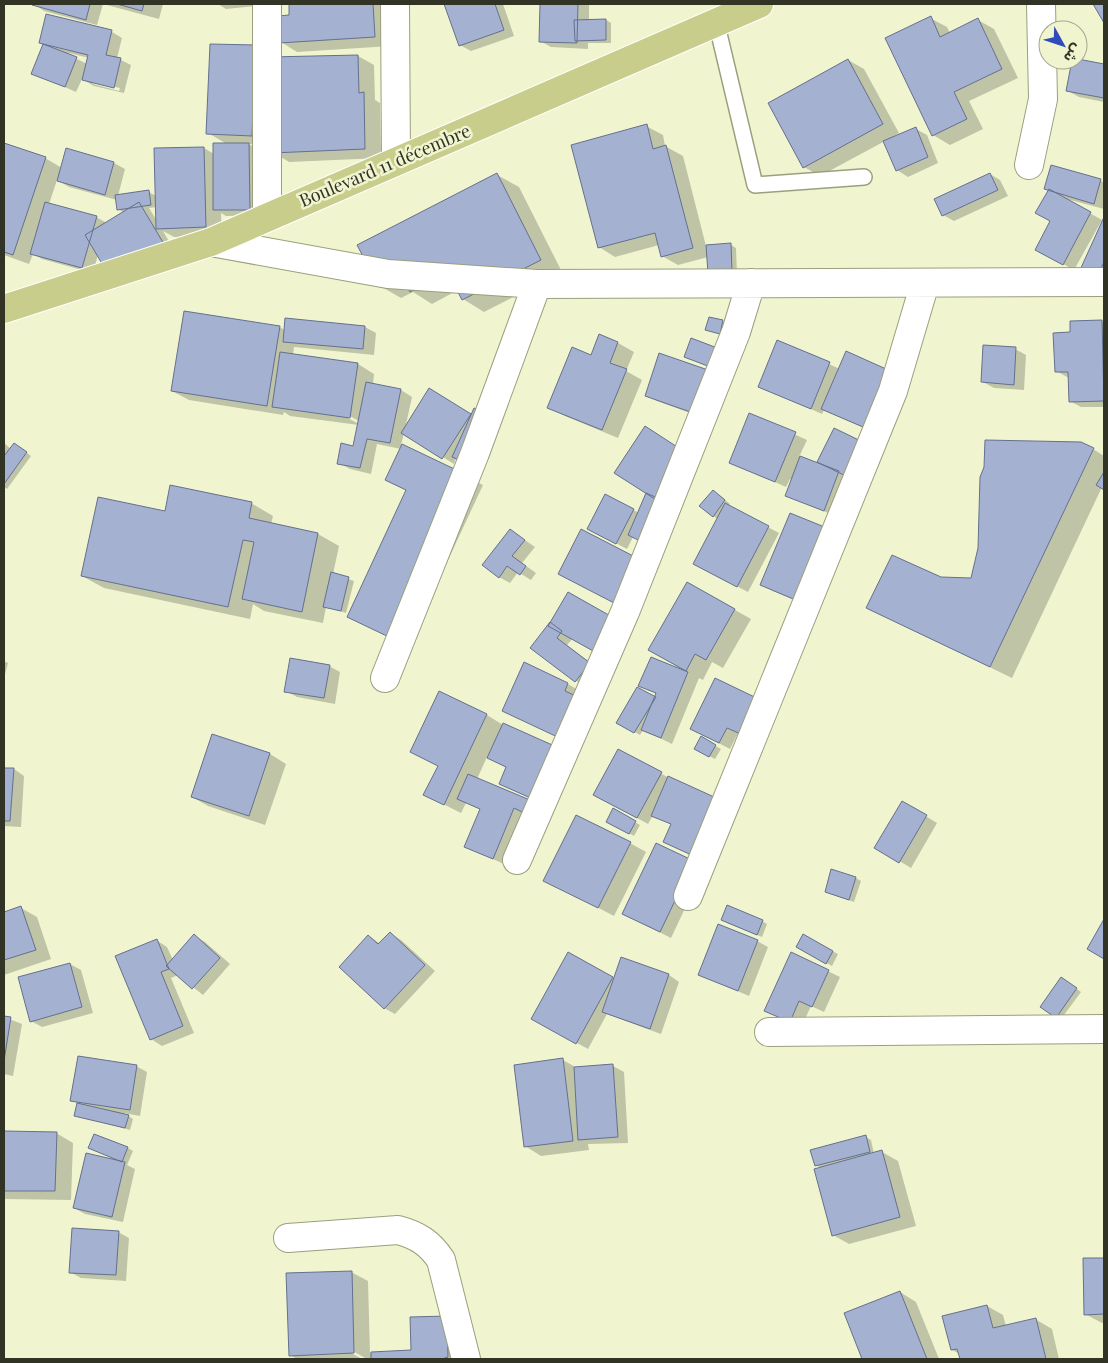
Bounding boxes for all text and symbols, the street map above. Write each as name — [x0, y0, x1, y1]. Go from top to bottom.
north arrow — [1038, 20, 1088, 70]
text: ش — [1060, 40, 1087, 67]
street label: Boulevard 11 décembre — [295, 118, 474, 212]

